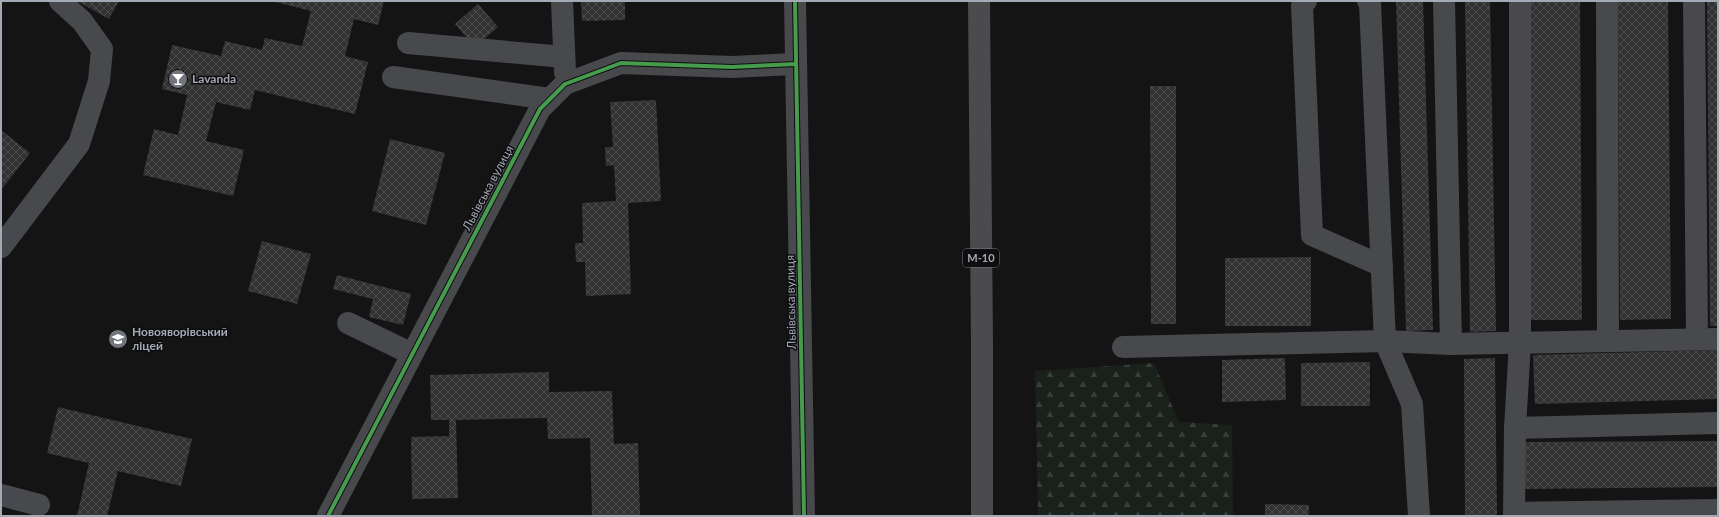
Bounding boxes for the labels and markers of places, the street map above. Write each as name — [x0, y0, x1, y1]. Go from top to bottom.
bar icon: Lavanda — [167, 68, 189, 90]
place label: Lavanda — [192, 71, 236, 86]
place label: Новояворівський ліцей — [132, 324, 228, 353]
school or university icon: Новояворівський ліцей — [107, 328, 129, 350]

